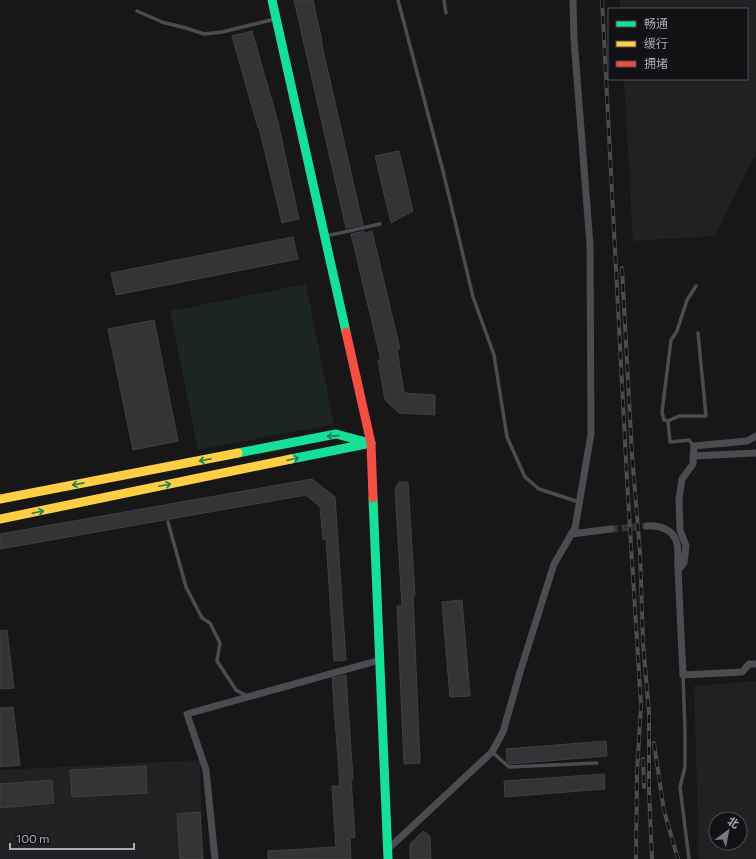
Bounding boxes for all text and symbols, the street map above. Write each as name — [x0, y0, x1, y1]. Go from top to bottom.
legend — [608, 8, 748, 80]
text: 畅通 — [644, 16, 668, 30]
text: 缓行 — [644, 36, 668, 50]
text: 拥堵 — [644, 56, 668, 70]
one-way arrow — [327, 432, 340, 439]
one-way arrow — [286, 455, 299, 463]
one-way arrow — [199, 456, 212, 464]
one-way arrow — [71, 481, 84, 489]
one-way arrow — [159, 481, 172, 489]
one-way arrow — [31, 507, 44, 515]
north arrow — [708, 811, 748, 851]
text: 北 — [725, 814, 742, 831]
scale bar — [10, 825, 134, 851]
text: 100 m — [16, 831, 50, 845]

